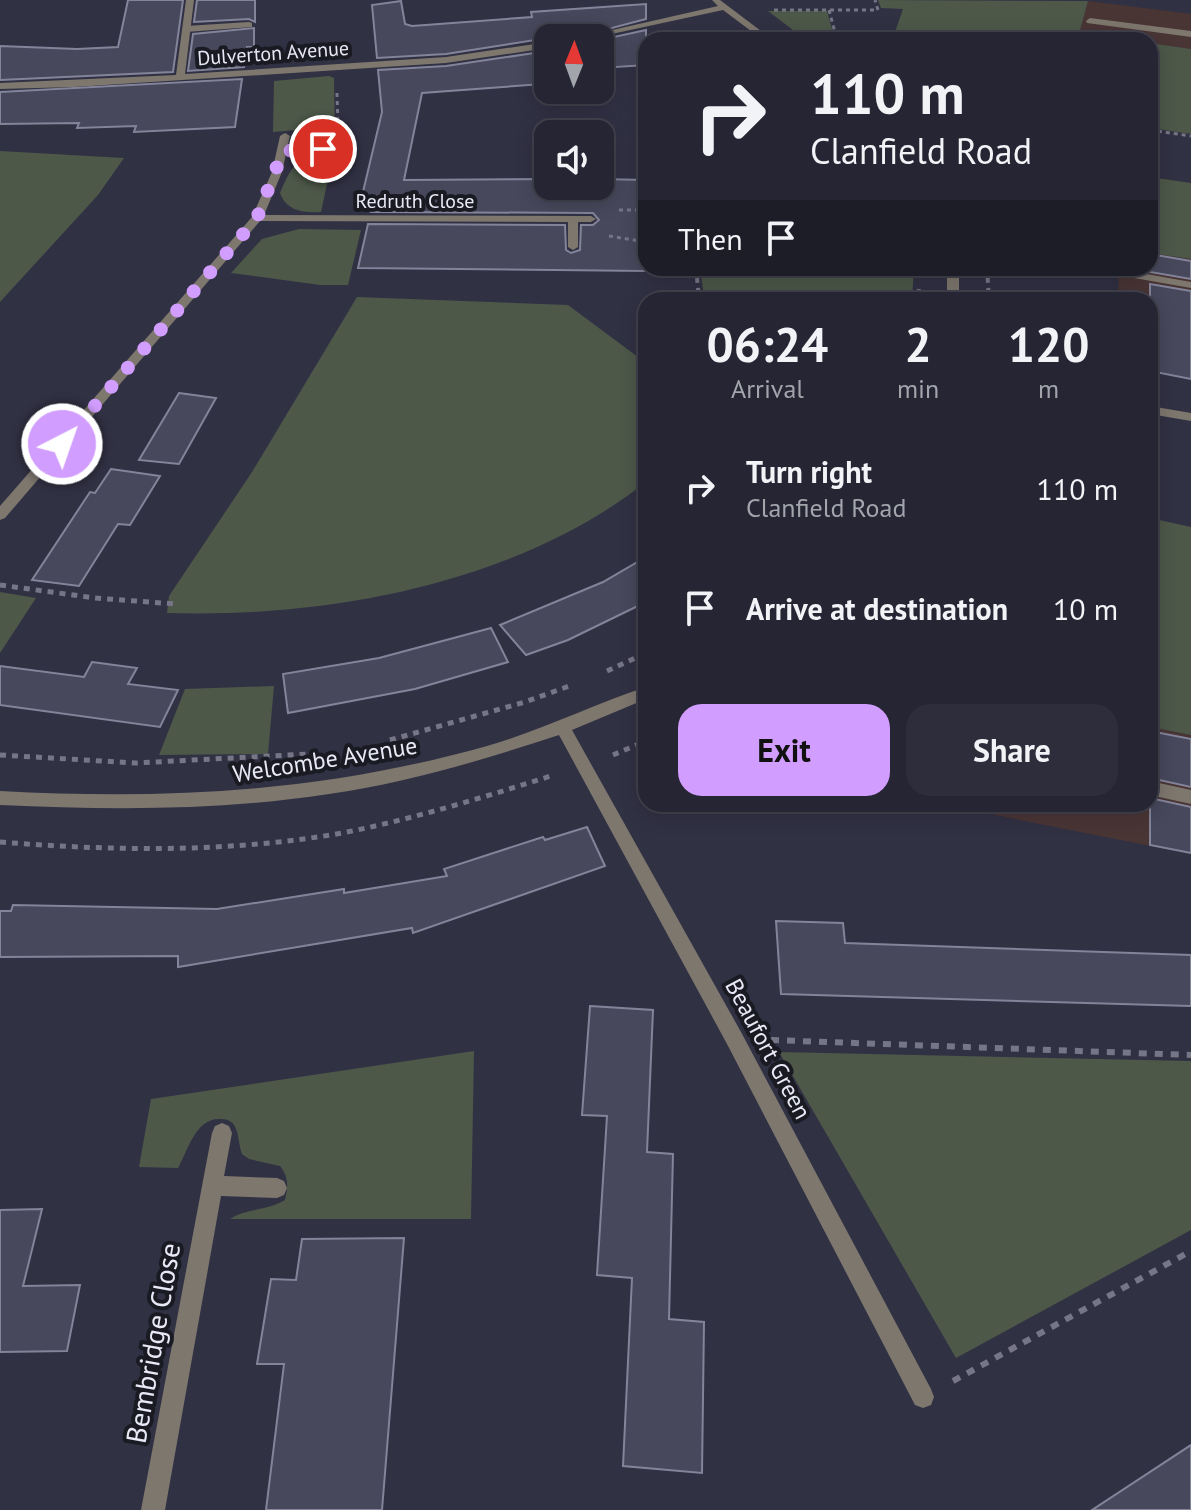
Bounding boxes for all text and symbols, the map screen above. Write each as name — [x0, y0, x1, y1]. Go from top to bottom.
north arrow — [534, 24, 614, 104]
map controls — [534, 24, 614, 200]
street label: Dulverton Avenue — [196, 35, 350, 71]
text: 110 m — [810, 57, 965, 129]
icon: right — [678, 64, 782, 168]
pin — [289, 115, 357, 183]
button: sound — [534, 120, 614, 200]
icon: arrive — [301, 127, 345, 171]
text: Clanfield Road — [810, 127, 1032, 174]
street label: Redruth Close — [355, 188, 475, 214]
icon: arrive — [759, 216, 803, 260]
text: Then — [678, 219, 743, 258]
text: 06:24 — [707, 313, 828, 375]
text: 2 — [904, 313, 932, 375]
text: 120 — [1008, 313, 1089, 375]
text: Arrival — [731, 372, 804, 405]
text: min — [897, 372, 939, 405]
text: m — [1038, 372, 1059, 405]
position arrow — [20.0, 402, 104.0, 486]
text: Turn right — [746, 452, 872, 491]
icon: right — [678, 466, 722, 510]
text: 110 m — [1037, 469, 1118, 508]
text: Clanfield Road — [746, 491, 906, 524]
icon: arrive — [678, 586, 722, 630]
text: Arrive at destination — [746, 589, 1008, 628]
text: 10 m — [1053, 589, 1118, 628]
button: Exit — [678, 704, 890, 796]
button: Share — [906, 704, 1118, 796]
street label: Welcombe Avenue — [230, 730, 419, 789]
street label: Beaufort Green — [718, 973, 818, 1124]
street label: Bembridge Close — [117, 1240, 188, 1446]

